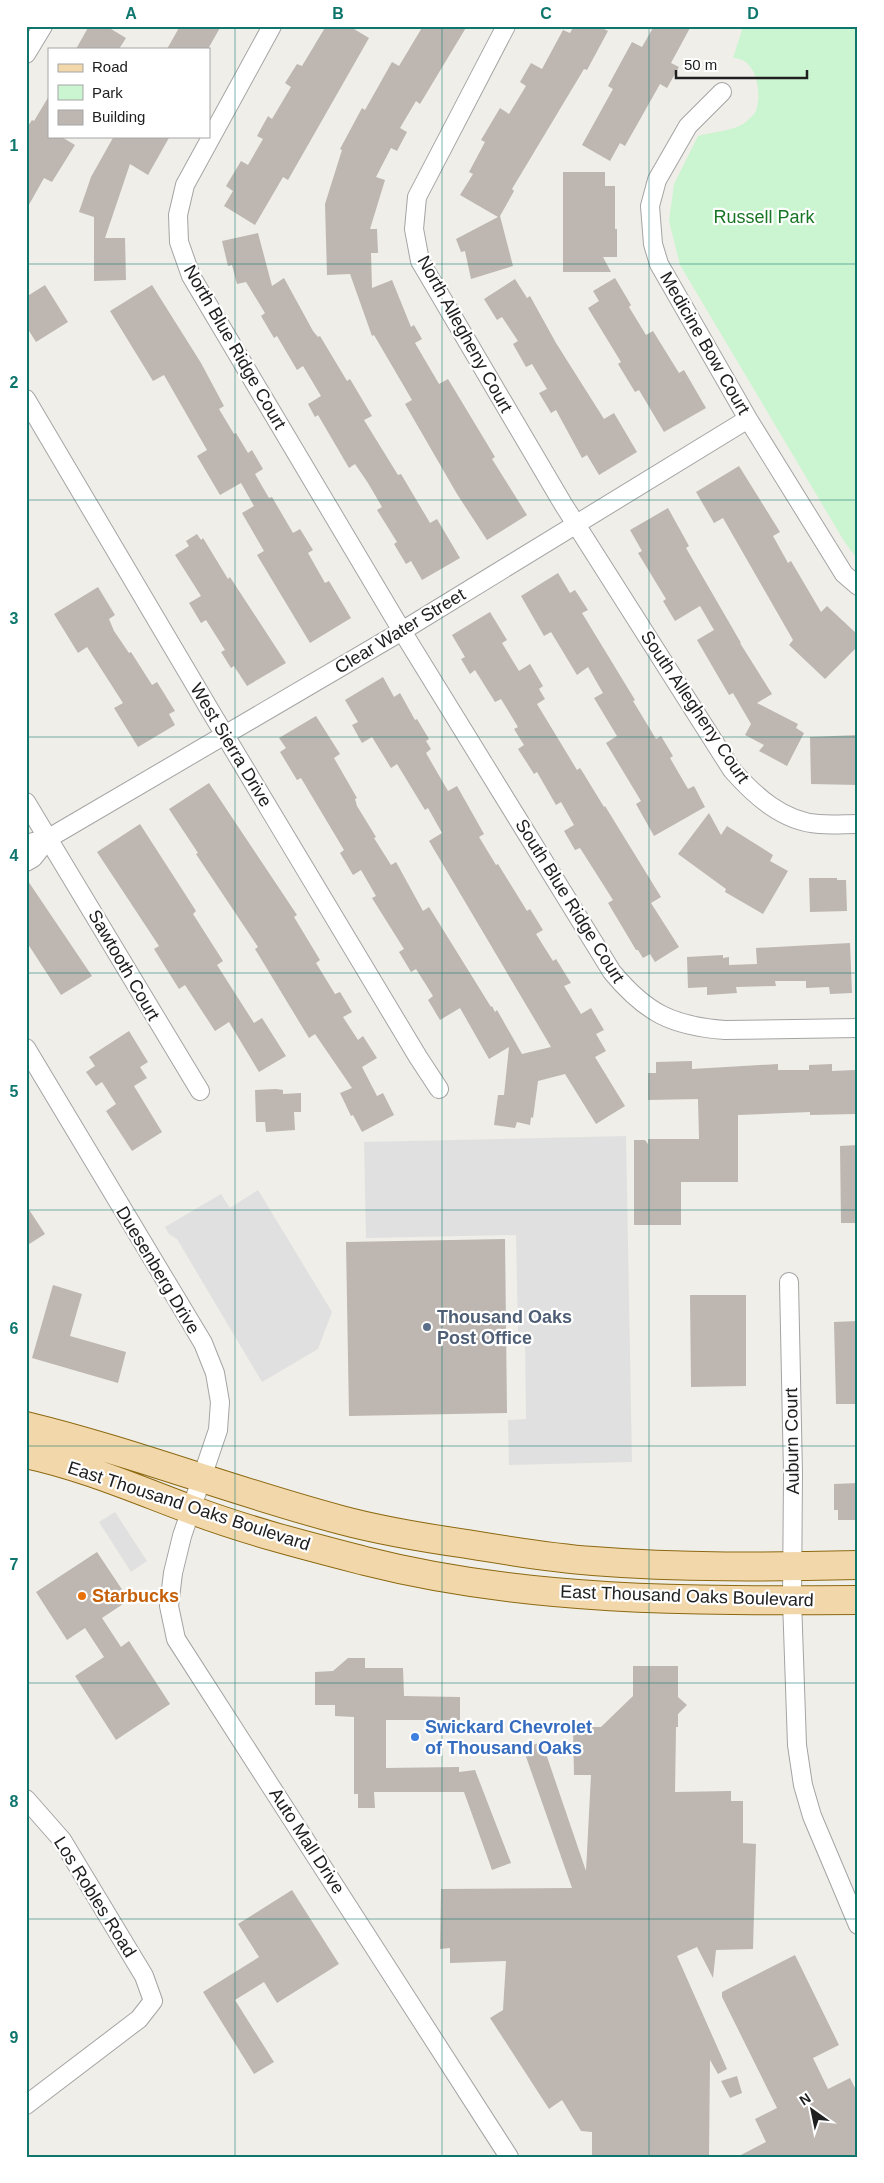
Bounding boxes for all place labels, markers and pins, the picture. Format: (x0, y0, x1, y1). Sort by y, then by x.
place label: Thousand Oaks Post Office (437, 1307, 572, 1348)
marker: Thousand Oaks Post Office (421, 1321, 433, 1333)
place label: Starbucks (92, 1586, 179, 1606)
marker: Starbucks (76, 1590, 88, 1602)
place label: Swickard Chevrolet of Thousand Oaks (425, 1717, 592, 1758)
marker: Swickard Chevrolet of Thousand Oaks (409, 1731, 421, 1743)

